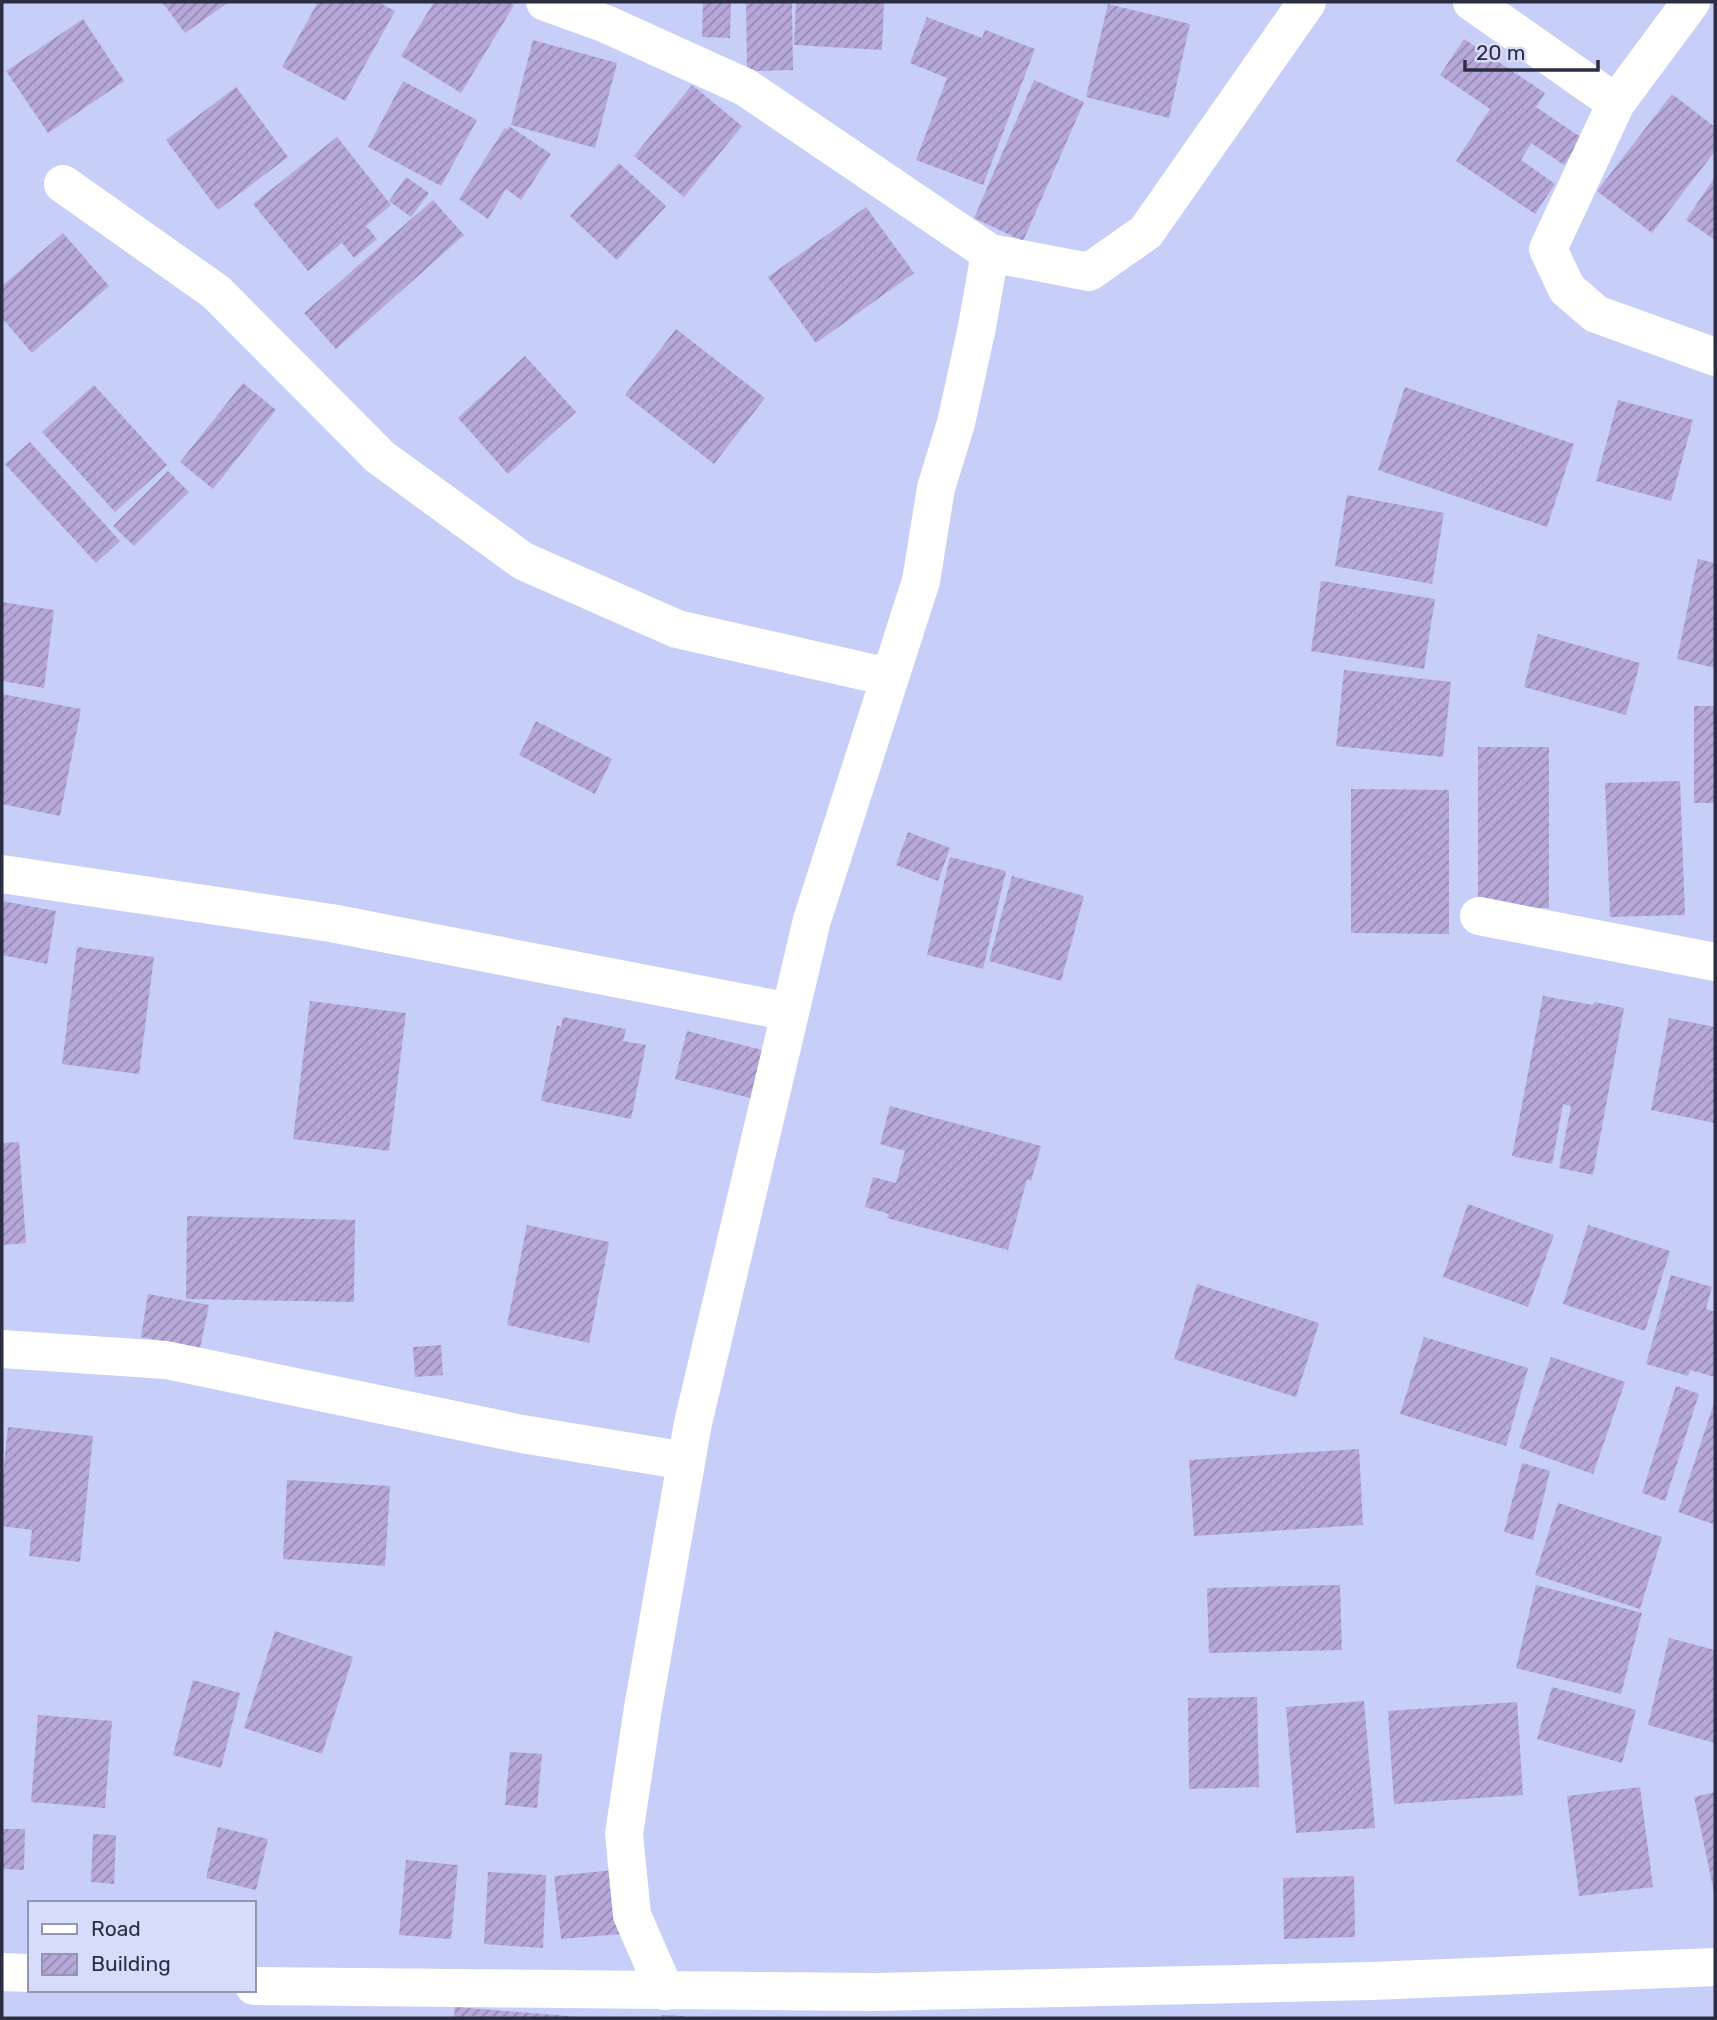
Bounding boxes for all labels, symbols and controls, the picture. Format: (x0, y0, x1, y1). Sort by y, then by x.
scale bar (1465, 28, 1598, 72)
text: 20 m (1476, 40, 1525, 65)
legend (28, 1901, 256, 1992)
text: Road (91, 1916, 141, 1941)
text: Building (91, 1951, 171, 1976)

